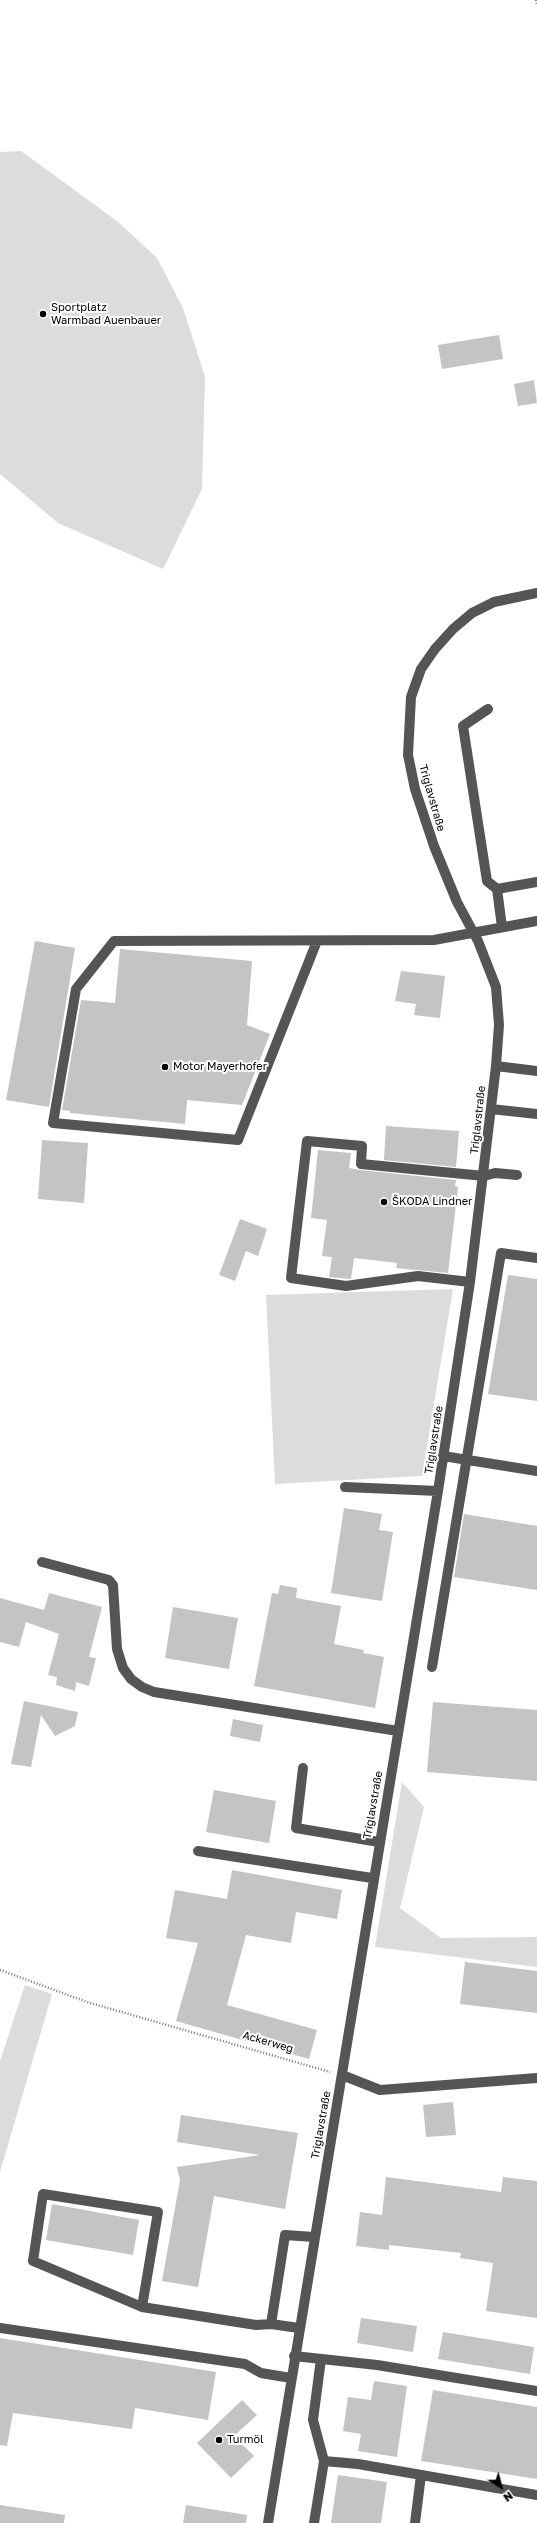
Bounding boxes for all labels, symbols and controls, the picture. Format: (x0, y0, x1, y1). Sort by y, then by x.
place label: Sportplatz Warmbad Auenbauer (51, 301, 161, 327)
marker: Sportplatz Warmbad Auenbauer (38, 309, 48, 319)
street label: Triglavstraße (416, 763, 448, 833)
place label: Motor Mayerhofer (173, 1060, 267, 1074)
marker: Motor Mayerhofer (160, 1062, 170, 1072)
street label: Triglavstraße (468, 1085, 488, 1155)
place label: ŠKODA Lindner (392, 1195, 472, 1209)
marker: ŠKODA Lindner (379, 1197, 389, 1207)
street label: Triglavstraße (422, 1405, 446, 1475)
street label: Triglavstraße (361, 1770, 385, 1840)
street label: Ackerweg (241, 2028, 295, 2056)
street label: Triglavstraße (309, 2090, 333, 2160)
place label: Turmöl (227, 2433, 264, 2447)
marker: Turmöl (214, 2435, 224, 2445)
north arrow (481, 2467, 521, 2507)
text: N (501, 2489, 516, 2505)

